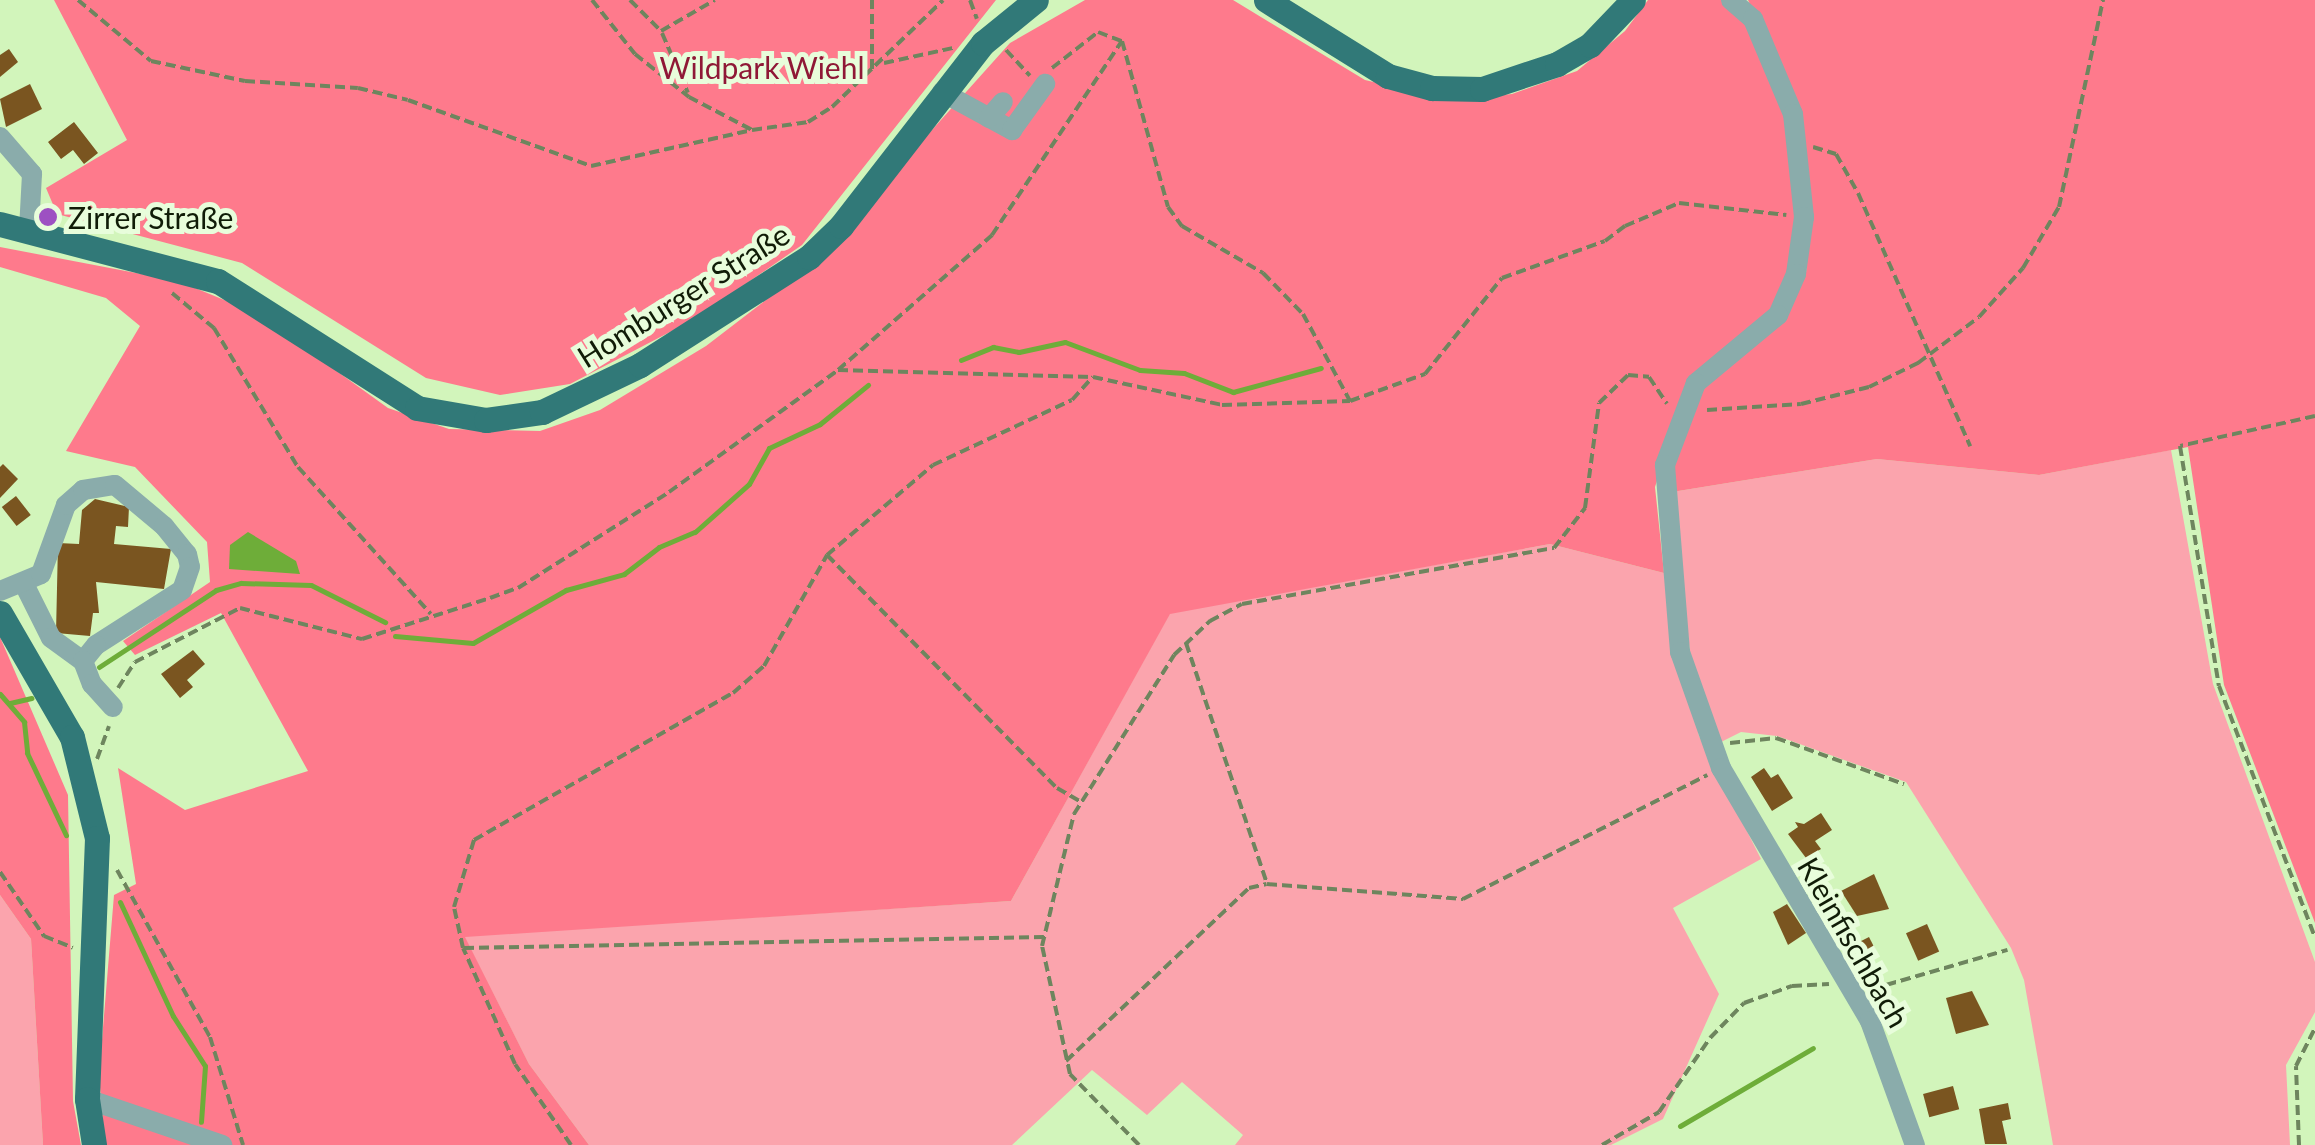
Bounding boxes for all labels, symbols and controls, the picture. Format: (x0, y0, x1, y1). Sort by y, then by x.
park label: Wildpark Wiehl (659, 49, 865, 85)
place label: Zirrer Straße (68, 199, 234, 235)
marker: Zirrer Straße (37, 206, 59, 228)
street label: Homburger Straße (570, 215, 796, 375)
street label: Kleinfischbach (1791, 851, 1917, 1033)

